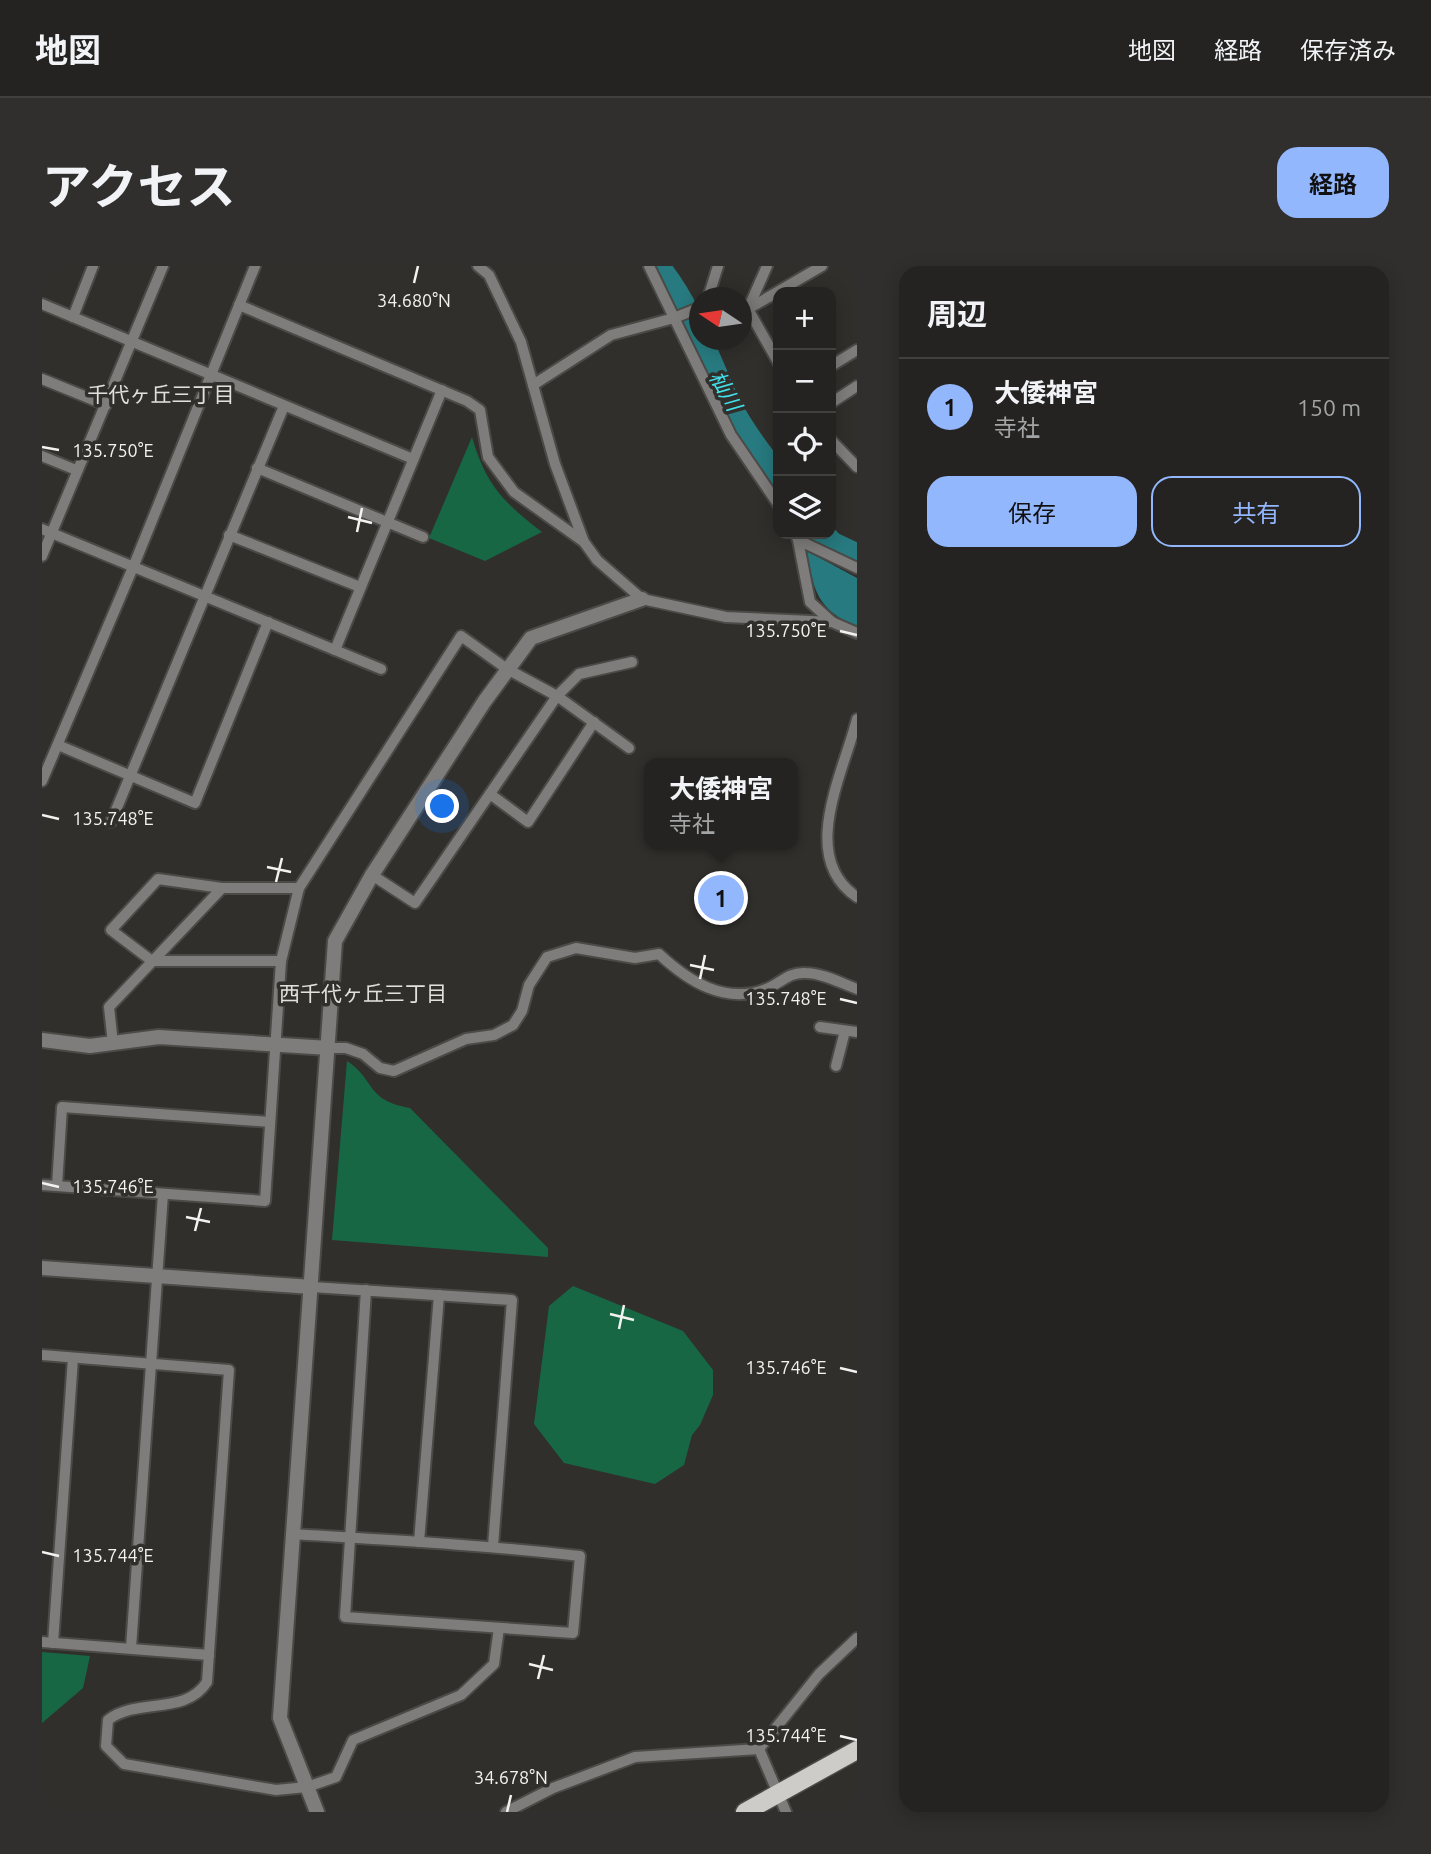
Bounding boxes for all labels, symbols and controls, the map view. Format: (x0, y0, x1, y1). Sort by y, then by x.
text: 地図 (35, 31, 101, 68)
text: 地図 (1128, 37, 1176, 64)
text: 経路 (1214, 37, 1262, 64)
text: 保存済み (1300, 37, 1396, 64)
button: 経路 (1277, 147, 1389, 218)
text: アクセス (42, 158, 236, 213)
north arrow (689, 287, 752, 350)
map controls (773, 287, 836, 539)
button: + (773, 287, 836, 350)
text: 34.680°N (377, 290, 451, 310)
text: 周辺 (927, 297, 987, 331)
button: − (773, 350, 836, 413)
water label: 杣川 (705, 366, 748, 416)
text: 大倭神宮 (994, 378, 1098, 407)
district label: 千代ヶ丘三丁目 (88, 382, 235, 406)
text: 1 (944, 395, 956, 420)
text: 150 m (1297, 395, 1361, 420)
button: locate (773, 413, 836, 476)
text: 寺社 (994, 415, 1040, 440)
text: 135.750°E (72, 440, 154, 460)
button: layers (773, 476, 836, 539)
button: 保存 (927, 476, 1137, 547)
button: 共有 (1151, 476, 1361, 547)
text: 135.750°E (745, 620, 827, 640)
popup (644, 758, 798, 849)
text: 大倭神宮 (669, 774, 773, 803)
your location (425, 789, 459, 823)
text: 135.748°E (72, 808, 154, 828)
text: 寺社 (669, 811, 715, 836)
pin: 1 (698, 872, 744, 924)
district label: 西千代ヶ丘三丁目 (279, 981, 447, 1005)
text: 135.748°E (745, 988, 827, 1008)
text: 135.746°E (72, 1176, 154, 1196)
text: 135.746°E (745, 1357, 827, 1377)
text: 135.744°E (72, 1545, 154, 1565)
text: 135.744°E (745, 1725, 827, 1745)
text: 34.678°N (474, 1767, 548, 1787)

